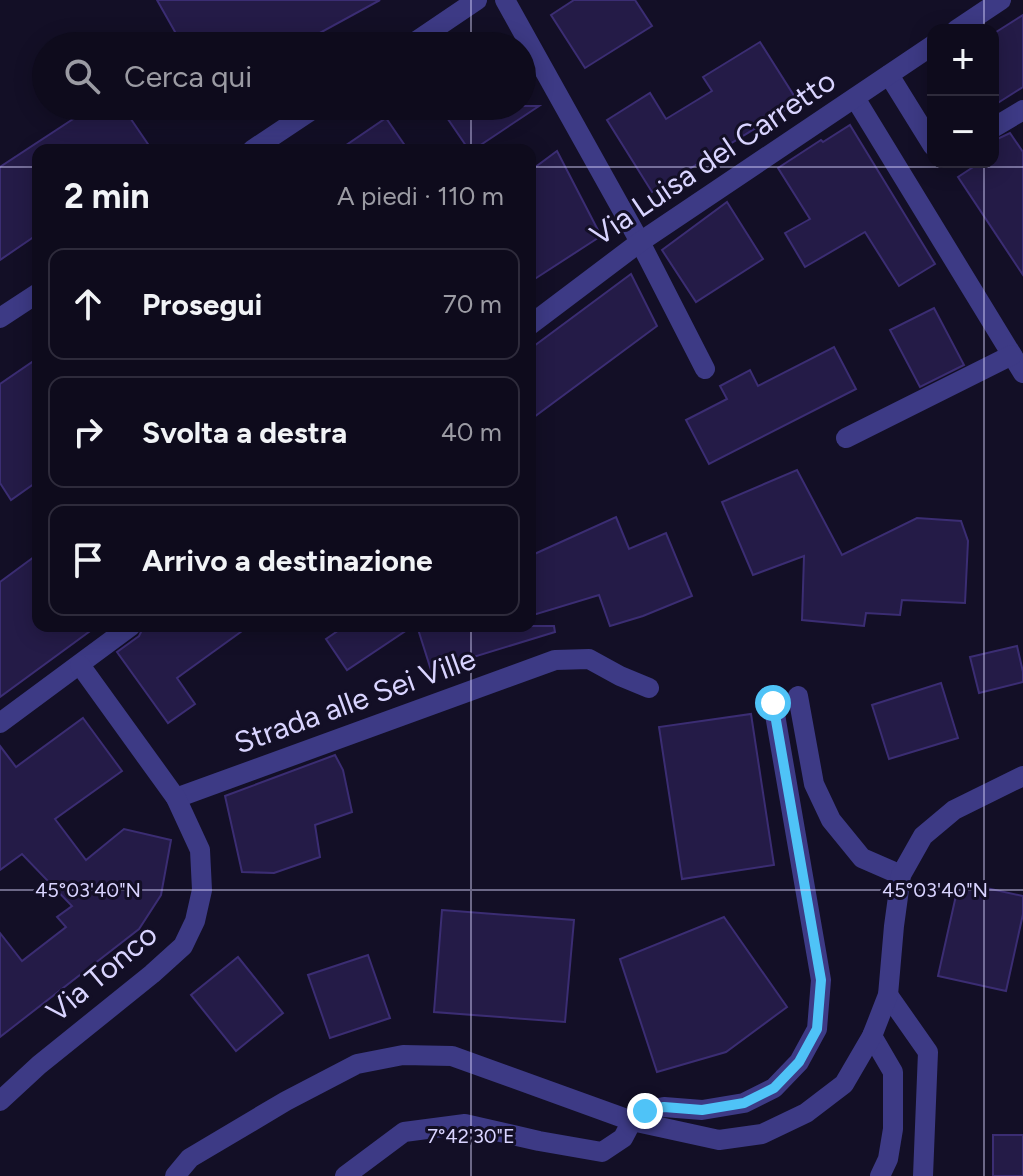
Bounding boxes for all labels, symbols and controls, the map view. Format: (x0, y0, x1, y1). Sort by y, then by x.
map controls (927, 24, 999, 168)
button: + (927, 24, 999, 96)
search box (32, 32, 536, 120)
icon: search (60, 54, 104, 98)
text: Cerca qui (124, 58, 252, 95)
street label: Via Luisa del Carretto (583, 62, 842, 253)
button: − (927, 96, 999, 168)
text: 2 min (64, 176, 150, 217)
text: A piedi · 110 m (337, 180, 504, 212)
icon: ahead (66, 282, 110, 326)
text: Prosegui (142, 286, 262, 323)
text: 70 m (443, 288, 502, 320)
icon: right (66, 410, 110, 454)
text: Svolta a destra (142, 414, 347, 451)
text: 40 m (441, 416, 502, 448)
icon: arrive (66, 538, 110, 582)
text: Arrivo a destinazione (142, 542, 433, 579)
street label: Strada alle Sei Ville (229, 640, 481, 761)
route start (755, 685, 791, 721)
text: 45°03'40"N (35, 878, 141, 902)
text: 45°03'40"N (882, 878, 988, 902)
street label: Via Tonco (39, 916, 164, 1030)
route end (627, 1093, 663, 1129)
text: 7°42'30"E (427, 1124, 515, 1148)

